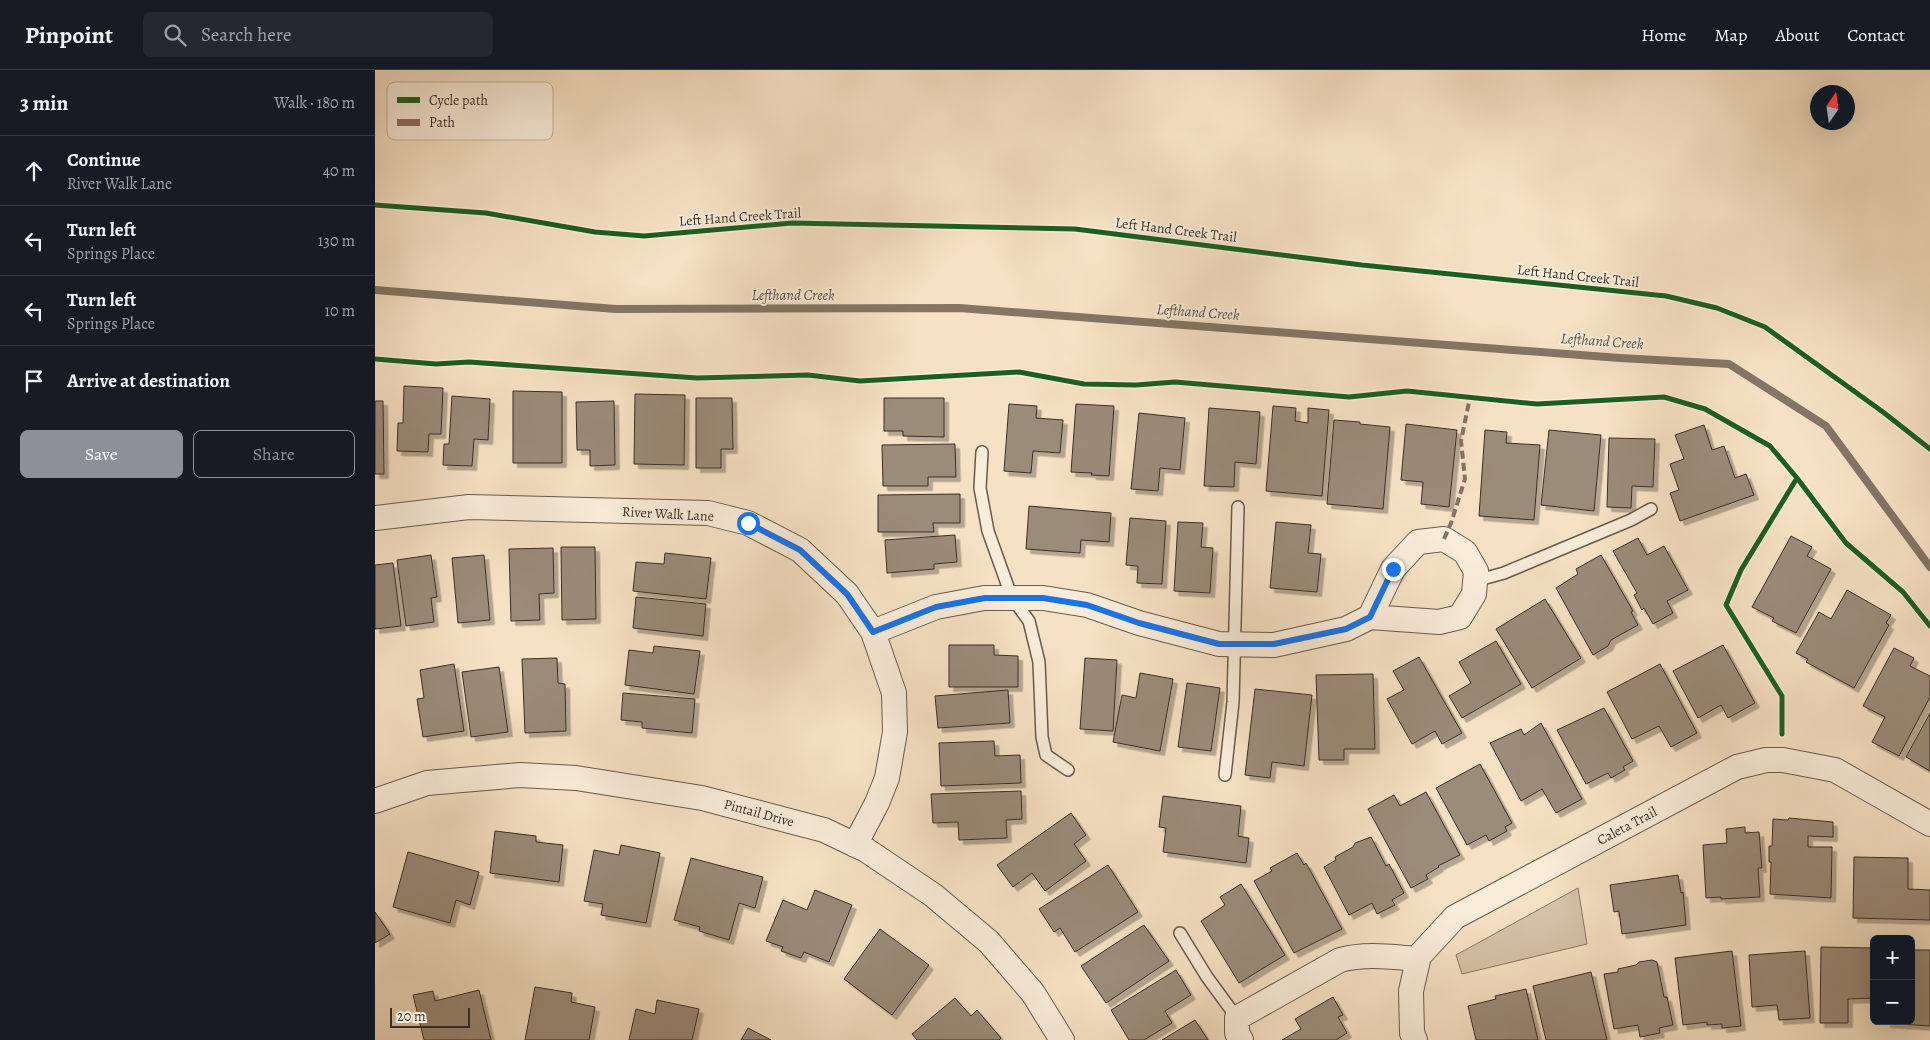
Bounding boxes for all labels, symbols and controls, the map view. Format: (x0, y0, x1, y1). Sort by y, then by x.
search box (143, 12, 493, 57)
text: Pinpoint (25, 19, 113, 51)
icon: search (161, 21, 189, 49)
text: Search here (201, 22, 291, 48)
text: Home (1641, 23, 1686, 47)
text: Map (1714, 23, 1747, 47)
text: About (1775, 23, 1819, 47)
text: Contact (1847, 23, 1905, 47)
legend (387, 82, 553, 140)
north arrow (1810, 85, 1855, 130)
text: 3 min (20, 89, 68, 117)
text: Cycle path (429, 91, 489, 110)
text: Walk · 180 m (274, 92, 355, 114)
text: Path (429, 113, 456, 132)
text: Continue (67, 147, 141, 173)
icon: ahead (20, 157, 48, 185)
text: 40 m (323, 160, 355, 182)
text: River Walk Lane (67, 173, 172, 195)
street label: Left Hand Creek Trail (678, 203, 802, 231)
street label: Left Hand Creek Trail (1114, 213, 1238, 247)
text: Turn left (67, 217, 136, 243)
icon: left (20, 227, 48, 255)
text: 130 m (318, 230, 355, 252)
text: Springs Place (67, 243, 155, 265)
street label: Left Hand Creek Trail (1516, 260, 1640, 292)
water label: Lefthand Creek (751, 285, 835, 305)
text: Turn left (67, 287, 136, 313)
icon: left (20, 297, 48, 325)
water label: Lefthand Creek (1156, 299, 1241, 325)
text: 10 m (325, 300, 355, 322)
text: Springs Place (67, 313, 155, 335)
water label: Lefthand Creek (1560, 328, 1645, 354)
icon: arrive (20, 367, 48, 395)
text: Arrive at destination (67, 368, 230, 394)
button: Save (20, 430, 183, 478)
button: Share (193, 430, 355, 478)
street label: River Walk Lane (622, 502, 714, 526)
route start (737, 512, 760, 535)
route end (1382, 558, 1405, 581)
street label: Pintail Drive (722, 795, 796, 831)
street label: Caleta Trail (1594, 802, 1661, 850)
map controls (1870, 935, 1915, 1025)
button: + (1870, 935, 1915, 980)
button: − (1870, 980, 1915, 1025)
scale bar (390, 1005, 470, 1028)
text: 20 m (397, 1007, 426, 1026)

